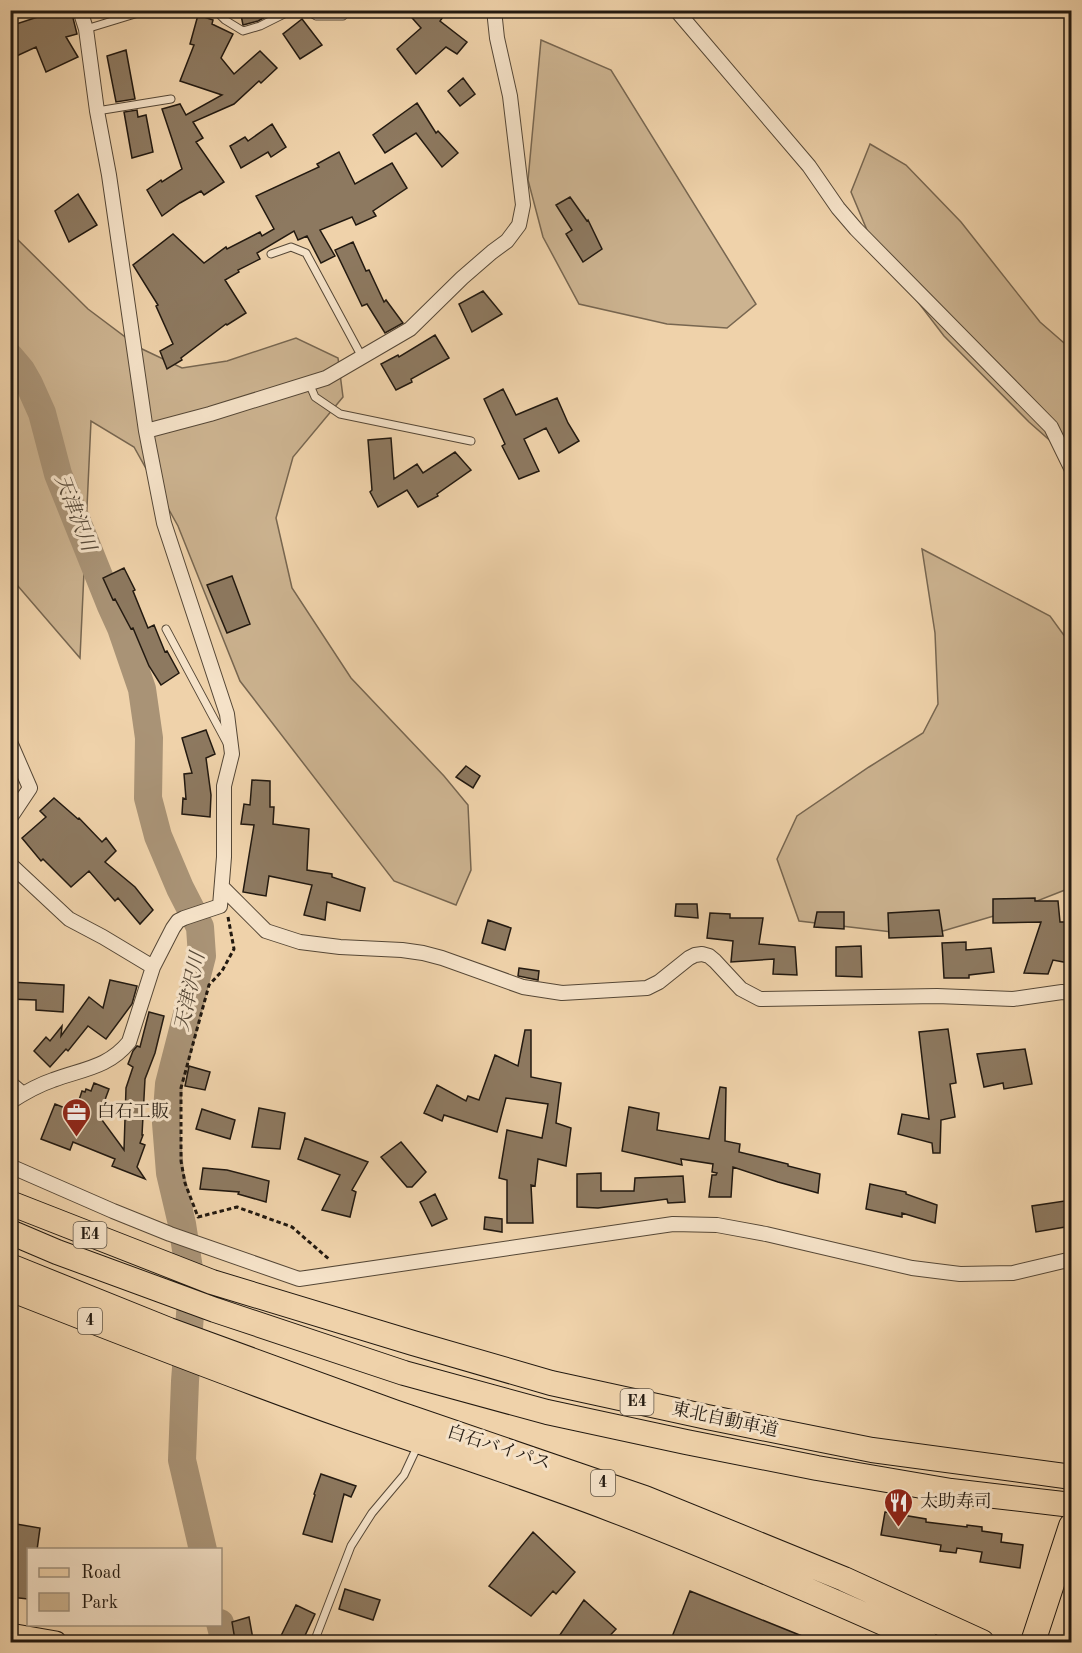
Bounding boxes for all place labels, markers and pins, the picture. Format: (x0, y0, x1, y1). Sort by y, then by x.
office icon: 白石工販 (60, 1096, 92, 1138)
place label: 白石工販 (97, 1101, 169, 1121)
restaurant icon: 太助寿司 (883, 1486, 915, 1528)
place label: 太助寿司 (920, 1491, 992, 1511)

